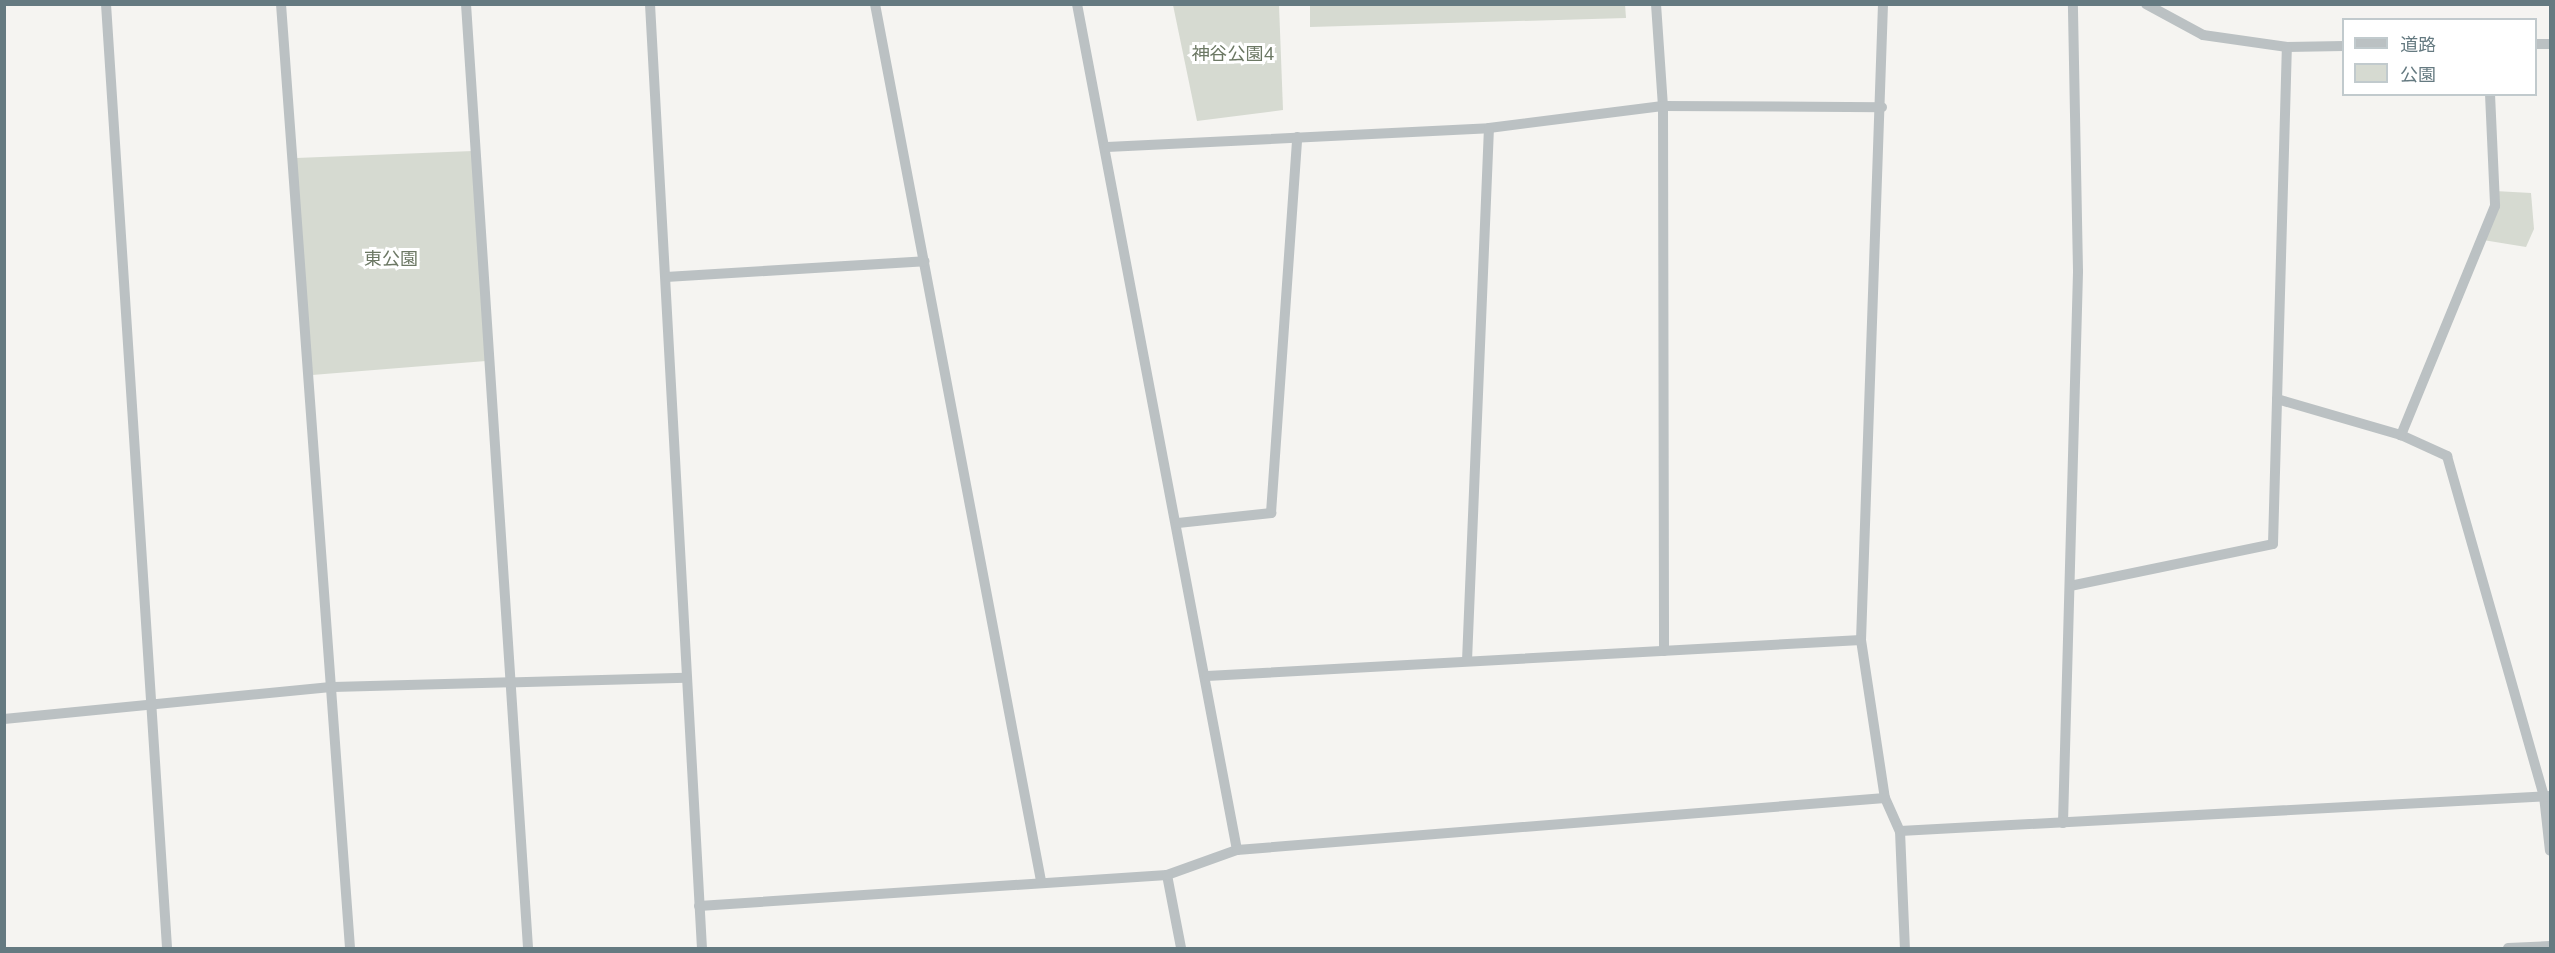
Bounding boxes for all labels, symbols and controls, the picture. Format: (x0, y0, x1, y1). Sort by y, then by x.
legend (2342, 18, 2537, 96)
text: 道路 (2400, 33, 2436, 57)
park label: 神谷公園4 (1192, 43, 1274, 65)
text: 公園 (2400, 63, 2436, 87)
park label: 東公園 (364, 248, 418, 270)

